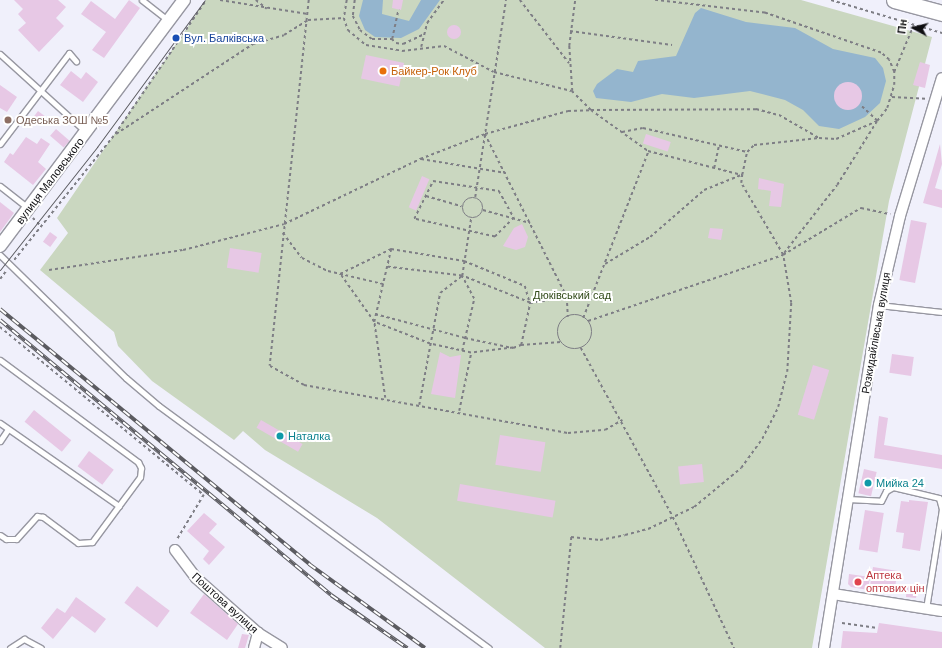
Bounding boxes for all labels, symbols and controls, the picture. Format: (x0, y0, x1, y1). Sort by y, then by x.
north arrow (894, 8, 934, 48)
text: Пн (895, 19, 909, 34)
place label: Вул. Балківська (184, 31, 264, 45)
marker: Вул. Балківська (171, 33, 181, 43)
place label: Байкер-Рок Клуб (391, 64, 477, 78)
marker: Байкер-Рок Клуб (378, 66, 388, 76)
place label: Одеська ЗОШ №5 (16, 113, 108, 127)
marker: Одеська ЗОШ №5 (3, 115, 13, 125)
street label: вулиця Маловського (13, 135, 87, 227)
street label: Розкидайлівська вулиця (859, 271, 893, 395)
park label: Дюківський сад (533, 288, 611, 302)
place label: Наталка (288, 429, 330, 443)
marker: Наталка (275, 431, 285, 441)
place label: Мийка 24 (876, 476, 924, 490)
marker: Мийка 24 (863, 478, 873, 488)
place label: Аптека оптових цін (866, 569, 924, 595)
street label: Поштова вулиця (189, 570, 261, 636)
marker: Аптека оптових цін (853, 577, 863, 587)

